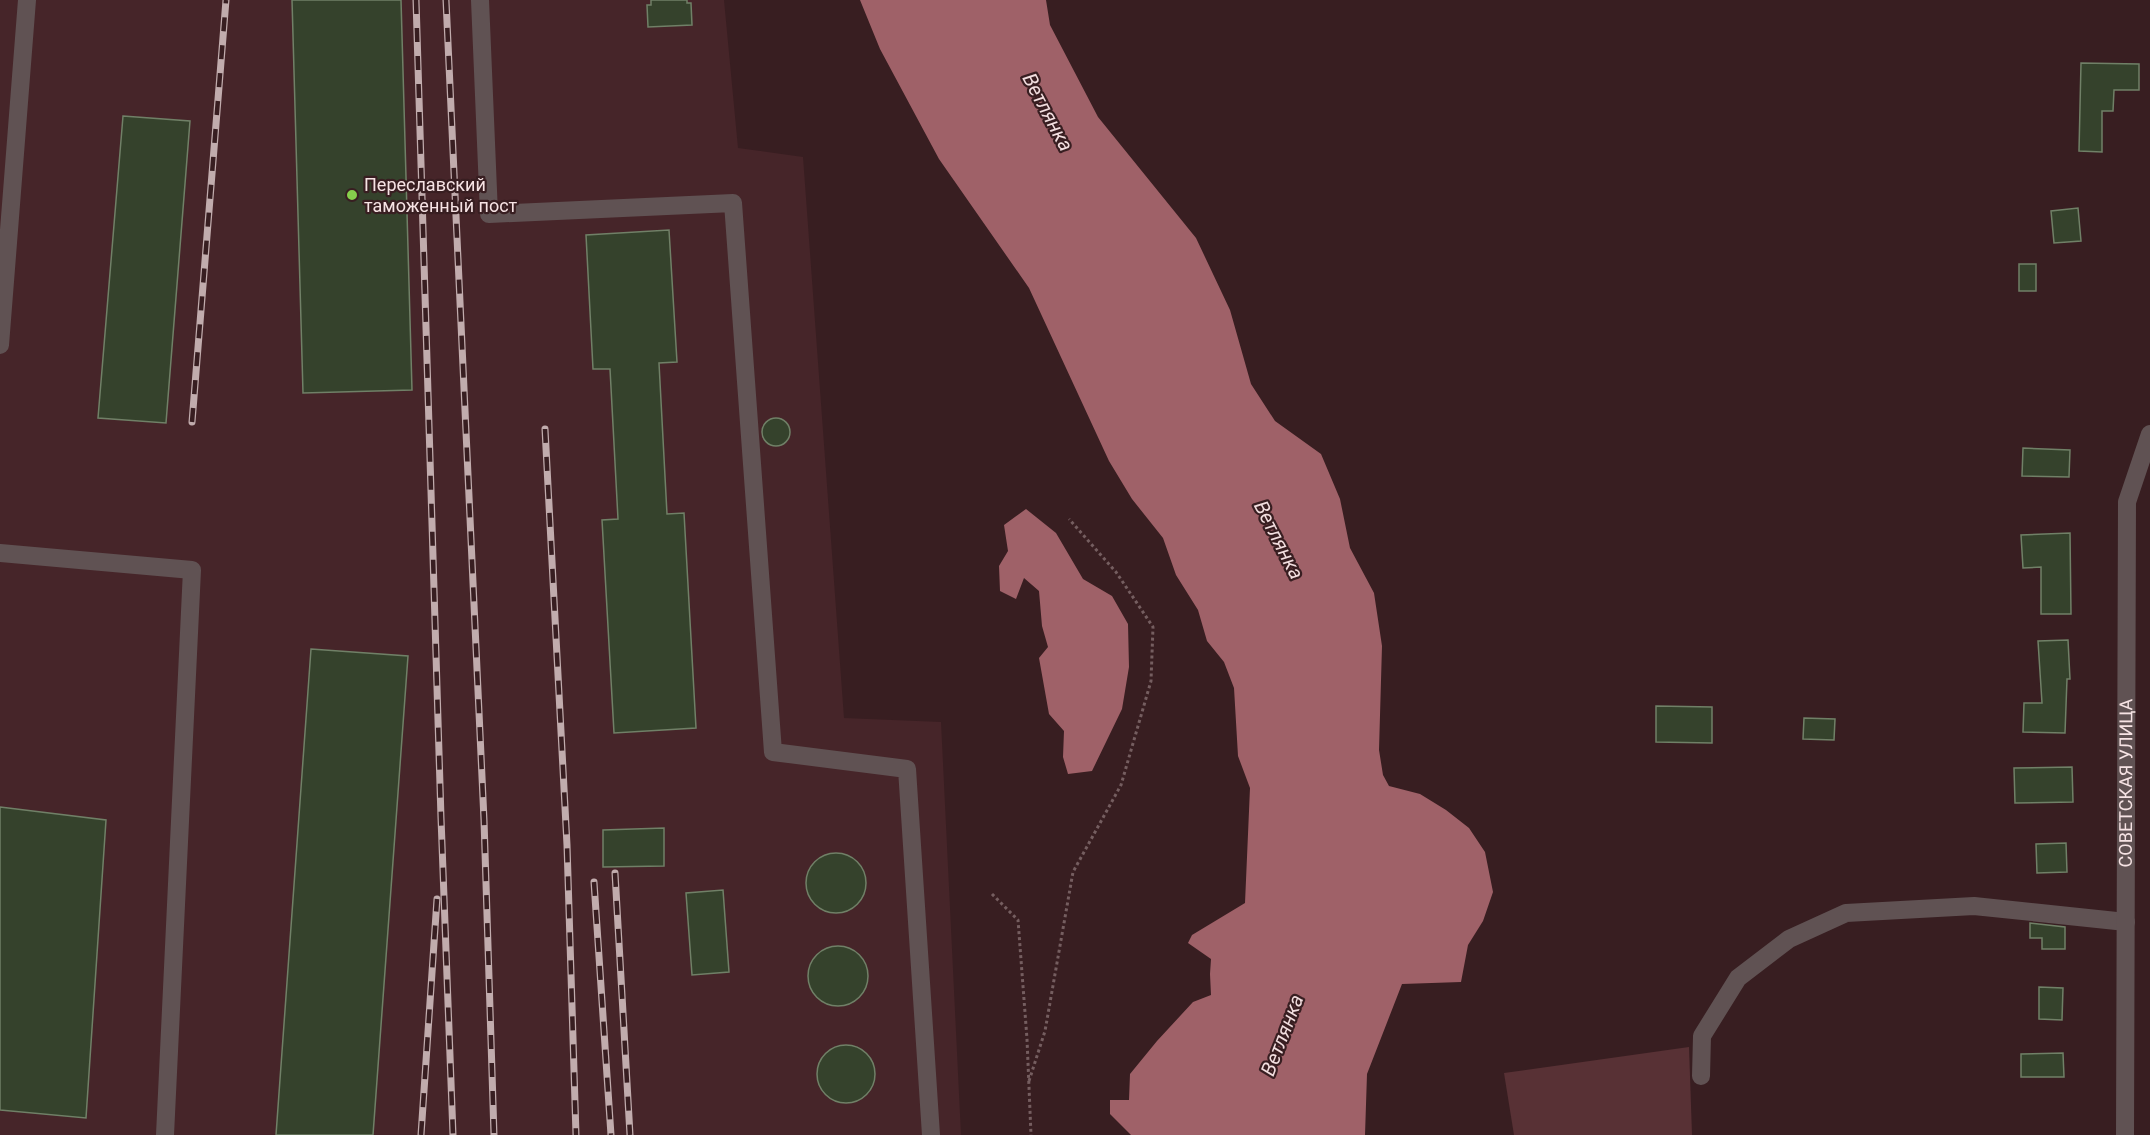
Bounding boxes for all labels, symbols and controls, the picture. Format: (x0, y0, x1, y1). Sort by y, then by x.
water label: Ветлянка (1017, 69, 1079, 155)
place label: Переславский таможенный пост (364, 174, 518, 216)
marker: Переславский таможенный пост (345, 188, 359, 202)
water label: Ветлянка (1249, 497, 1309, 583)
street label: СОВЕТСКАЯ УЛИЦА (2115, 698, 2136, 867)
water label: Ветлянка (1256, 991, 1308, 1079)

